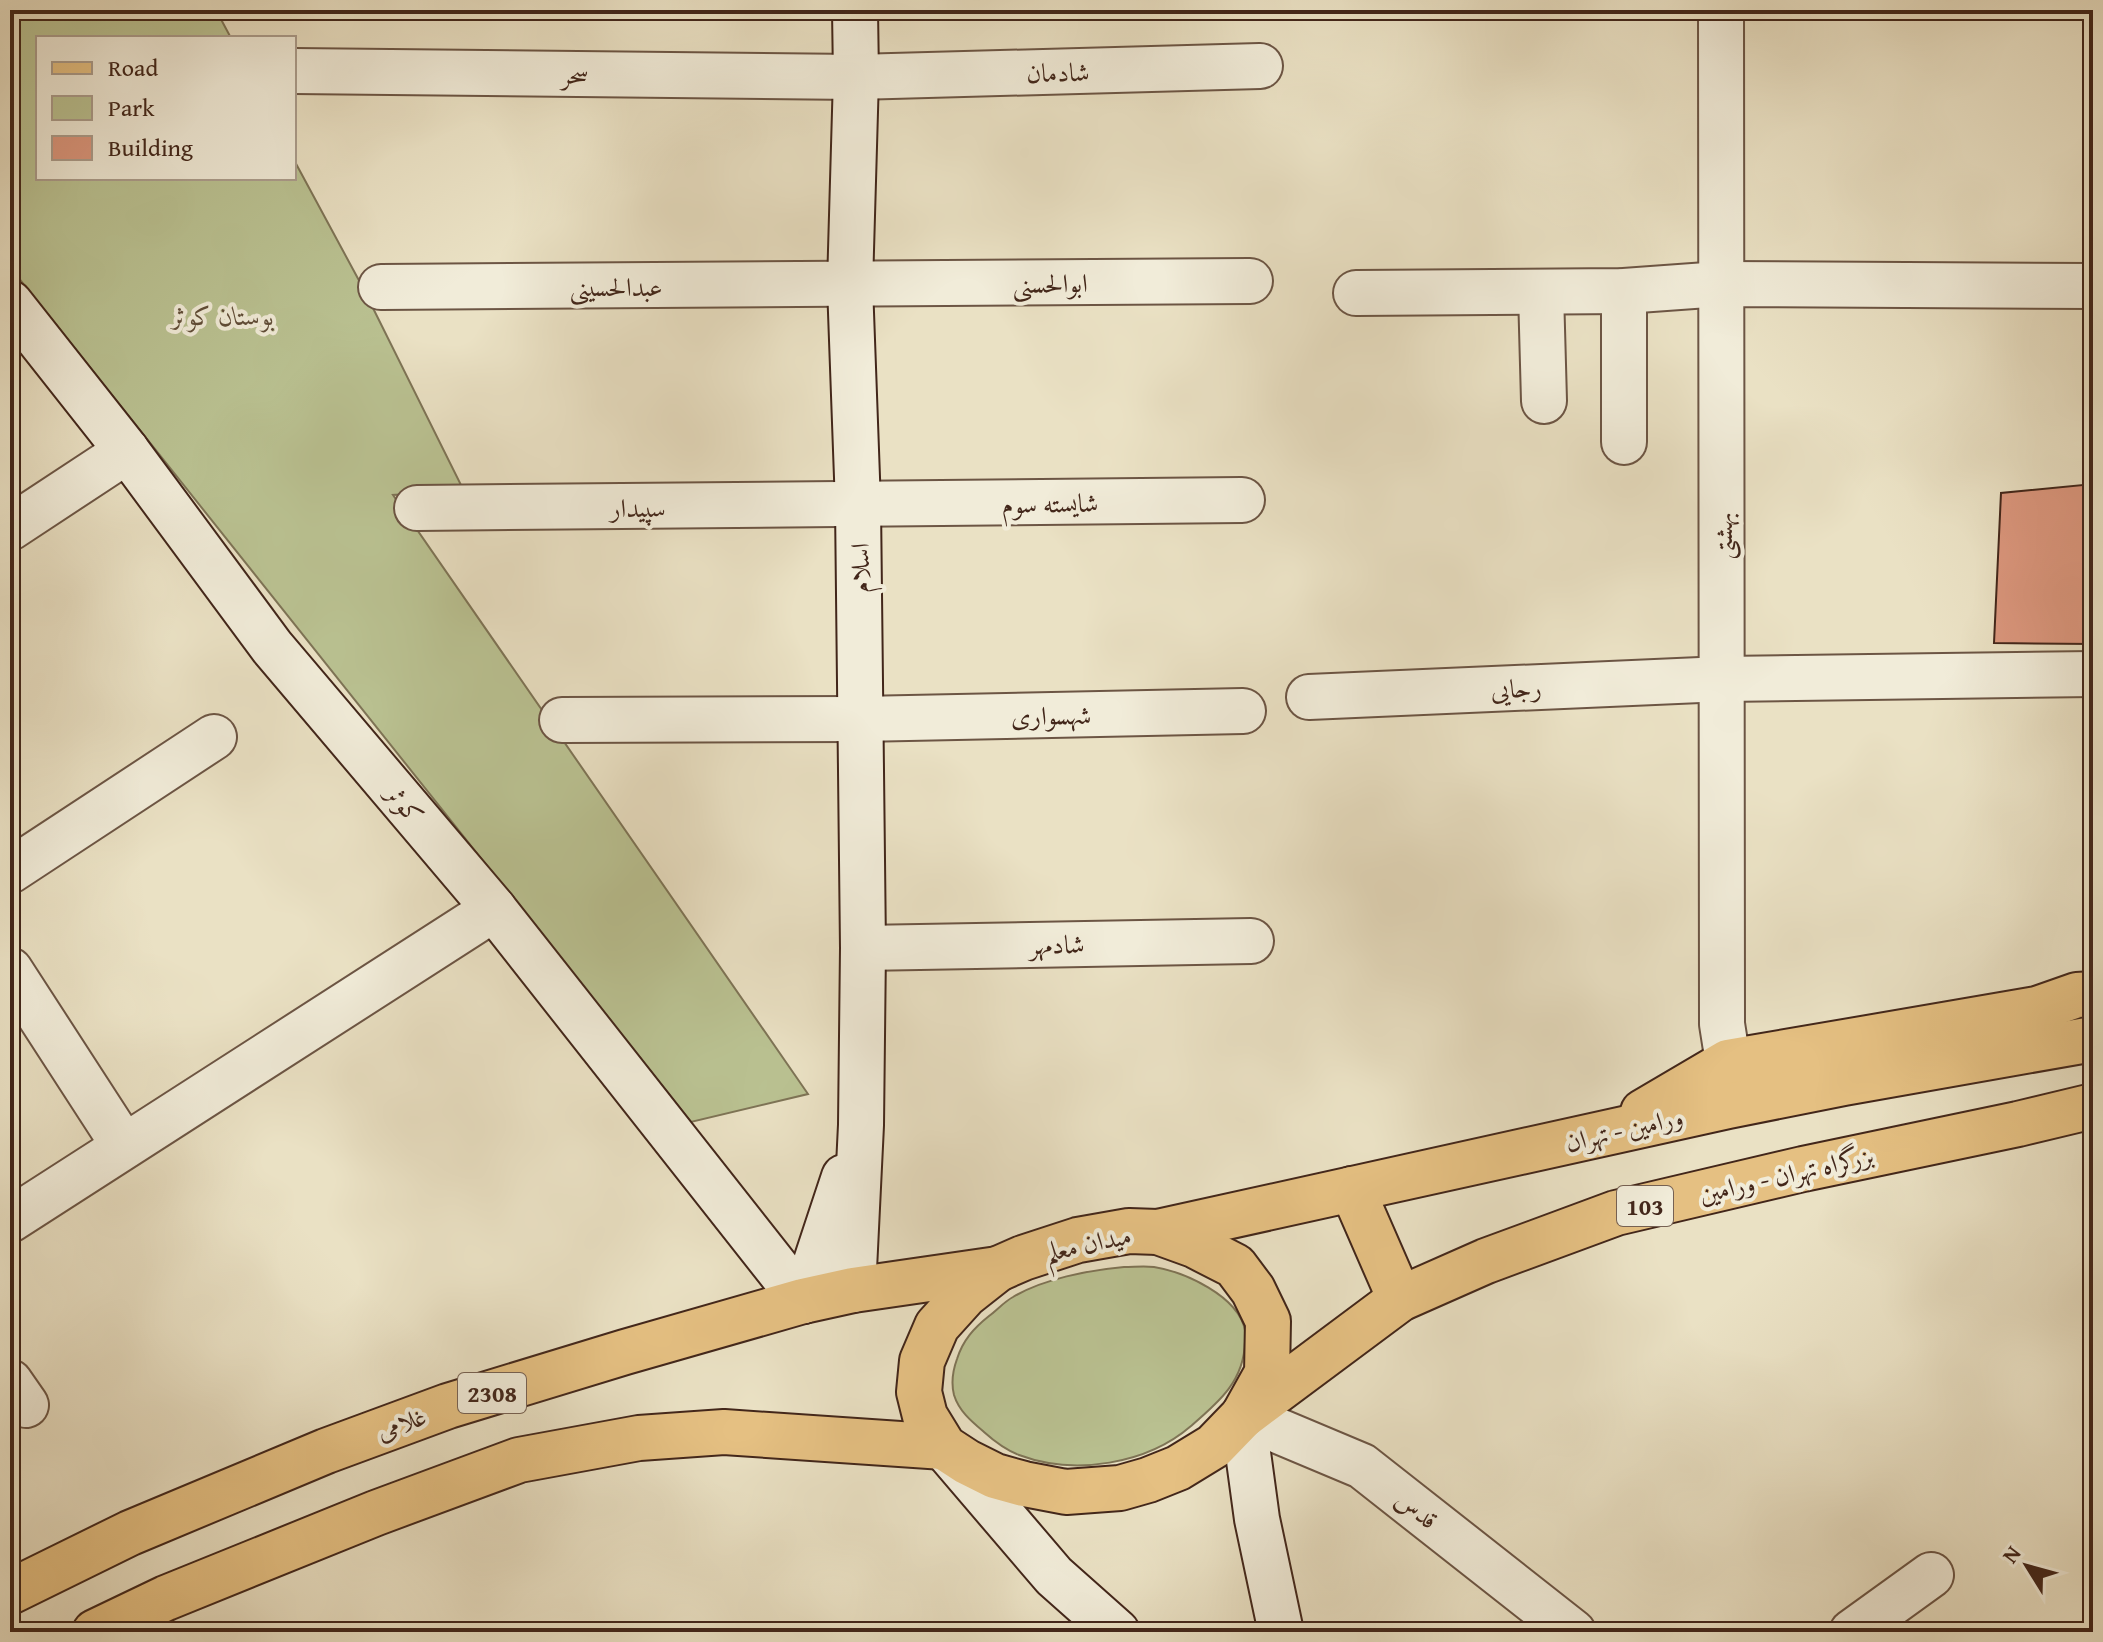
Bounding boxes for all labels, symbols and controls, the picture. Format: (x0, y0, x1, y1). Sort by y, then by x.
legend (36, 36, 296, 180)
text: Road (108, 50, 158, 85)
street label: شادمان (1026, 52, 1090, 92)
street label: سحر (558, 54, 589, 94)
text: Park (108, 90, 155, 125)
text: Building (108, 130, 193, 165)
street label: ابوالحسنی (1012, 263, 1088, 303)
street label: عبدالحسینی (569, 267, 663, 306)
park label: بوستان کوثر (170, 296, 275, 335)
street label: شایسته سوم (1001, 483, 1099, 527)
street label: سپیدار (607, 488, 666, 527)
street label: بهشتی (1703, 512, 1742, 560)
street label: اسلام (840, 543, 883, 593)
street label: رجایی (1489, 667, 1543, 709)
street label: شهسواری (1010, 695, 1092, 735)
street label: کوثر (375, 773, 433, 833)
street label: شادمهر (1026, 924, 1085, 964)
street label: ورامین - تهران (1561, 1097, 1687, 1161)
street label: بزرگراه تهران - ورامین (1695, 1135, 1877, 1213)
road number: 103 (1617, 1186, 1673, 1226)
street label: میدان معلم (1041, 1215, 1136, 1278)
road number: 2308 (458, 1373, 526, 1413)
street label: غلامی (371, 1396, 431, 1450)
street label: قدس (1387, 1480, 1447, 1538)
north arrow (1987, 1526, 2067, 1606)
text: N (1994, 1538, 2028, 1569)

